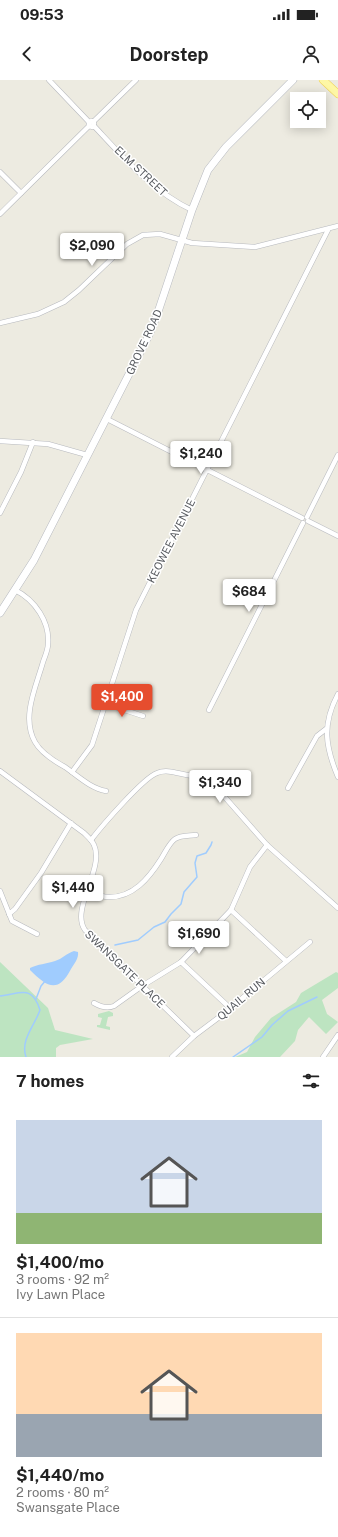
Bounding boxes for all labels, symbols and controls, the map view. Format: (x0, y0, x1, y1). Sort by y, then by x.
text: 09:53 (20, 6, 64, 23)
icon: back (16, 43, 38, 65)
icon: person (300, 43, 322, 65)
text: Doorstep (130, 44, 209, 65)
map controls (290, 92, 326, 128)
button: locate (290, 92, 326, 128)
street label: ELM STREET (112, 144, 170, 199)
pin: $2,090 (59, 233, 125, 267)
text: $2,090 (69, 238, 115, 253)
street label: GROVE ROAD (124, 307, 165, 377)
pin: $1,240 (168, 441, 234, 475)
text: $1,240 (179, 446, 223, 461)
street label: KEOWEE AVENUE (145, 497, 197, 585)
pin: $684 (225, 579, 273, 613)
text: $684 (232, 584, 266, 599)
pin: $1,400 (89, 684, 155, 718)
text: $1,400 (100, 689, 144, 704)
pin: $1,340 (187, 770, 253, 804)
text: $1,340 (198, 775, 242, 790)
pin: $1,440 (40, 875, 106, 909)
text: $1,440 (51, 880, 95, 895)
pin: $1,690 (166, 921, 232, 955)
text: $1,690 (177, 926, 221, 941)
street label: SWANSGATE PLACE (83, 928, 167, 1010)
street label: QUAIL RUN (215, 976, 267, 1022)
icon: filters (300, 1070, 322, 1092)
text: 7 homes (16, 1071, 84, 1091)
icon: home (133, 1146, 205, 1218)
text: $1,400/mo (16, 1252, 104, 1272)
text: 3 rooms · 92 m² (16, 1272, 109, 1287)
text: Ivy Lawn Place (16, 1287, 105, 1302)
icon: home (133, 1359, 205, 1431)
text: $1,440/mo (16, 1465, 104, 1485)
text: 2 rooms · 80 m² (16, 1485, 109, 1500)
text: Swansgate Place (16, 1500, 120, 1515)

